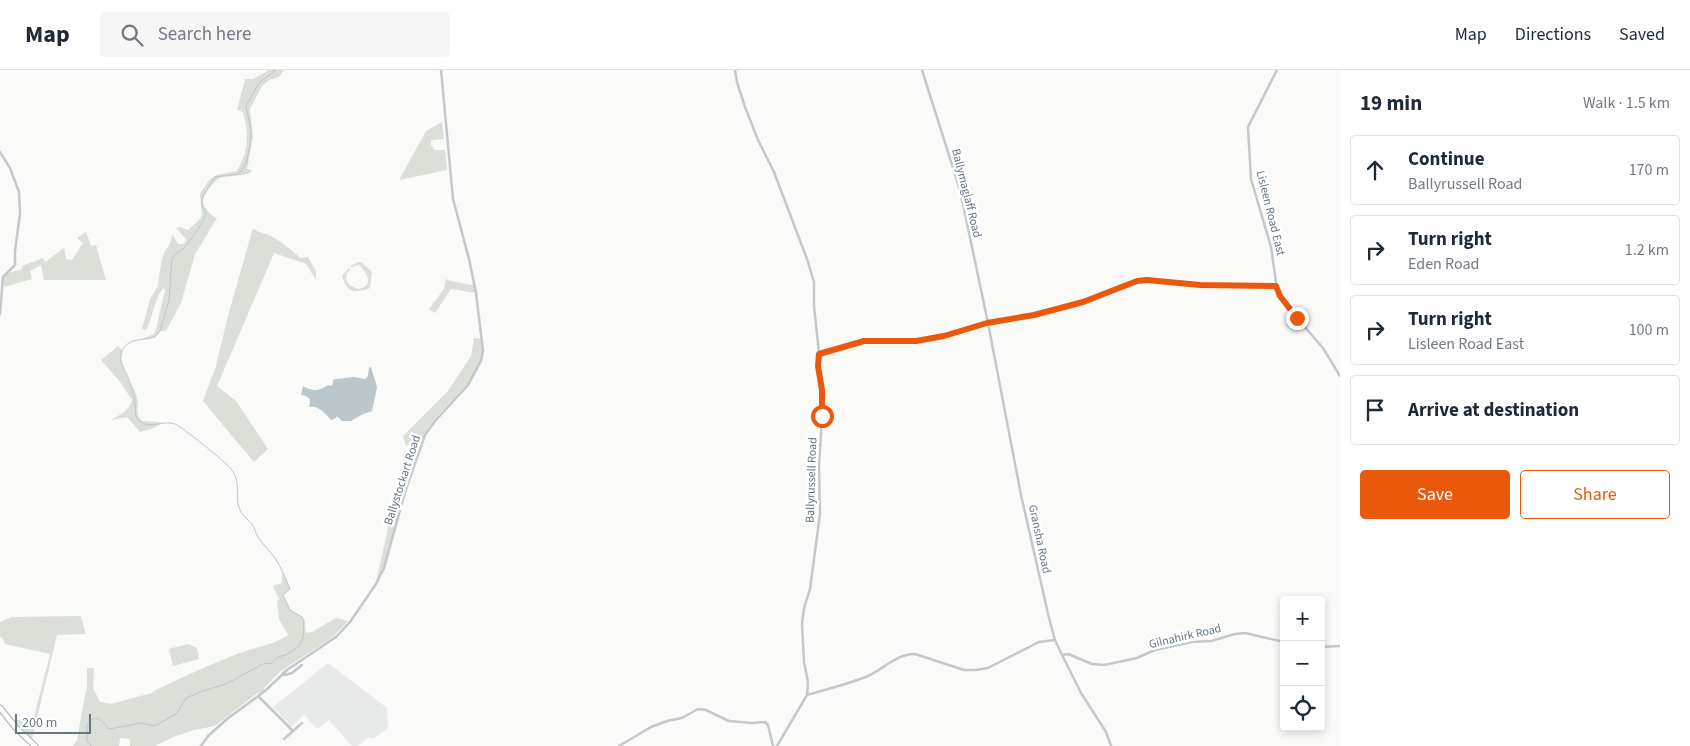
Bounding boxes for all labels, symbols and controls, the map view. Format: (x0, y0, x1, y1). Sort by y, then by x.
search box (100, 12, 450, 57)
text: Map (25, 17, 70, 52)
icon: search (118, 21, 146, 49)
text: Search here (158, 21, 251, 48)
text: Map (1455, 22, 1487, 47)
text: Directions (1515, 22, 1591, 47)
text: Saved (1619, 22, 1665, 47)
text: 19 min (1360, 88, 1422, 118)
text: Walk · 1.5 km (1583, 92, 1670, 114)
text: Continue (1408, 146, 1485, 173)
street label: Ballymaglaff Road (947, 147, 986, 239)
icon: ahead (1361, 156, 1389, 184)
text: 170 m (1629, 159, 1669, 181)
street label: Lisleen Road East (1252, 169, 1289, 257)
text: Ballyrussell Road (1408, 173, 1522, 195)
text: Turn right (1408, 226, 1492, 253)
icon: right (1361, 236, 1389, 264)
text: 1.2 km (1625, 239, 1669, 261)
text: Eden Road (1408, 253, 1479, 275)
text: Turn right (1408, 306, 1492, 333)
route end (1286, 307, 1309, 330)
icon: right (1361, 316, 1389, 344)
text: 100 m (1629, 319, 1669, 341)
text: Lisleen Road East (1408, 333, 1524, 355)
icon: arrive (1361, 396, 1389, 424)
text: Arrive at destination (1408, 397, 1579, 424)
route start (811, 405, 834, 428)
street label: Ballystockart Road (380, 433, 425, 527)
street label: Ballyrussell Road (802, 437, 821, 523)
button: Save (1360, 470, 1510, 519)
button: Share (1520, 470, 1670, 519)
street label: Gransha Road (1024, 503, 1055, 575)
map controls (1280, 596, 1325, 731)
button: + (1280, 596, 1325, 641)
street label: Gilnahirk Road (1147, 620, 1223, 653)
button: − (1280, 641, 1325, 686)
button: locate (1280, 686, 1325, 731)
scale bar (15, 711, 91, 734)
text: 200 m (22, 713, 57, 733)

